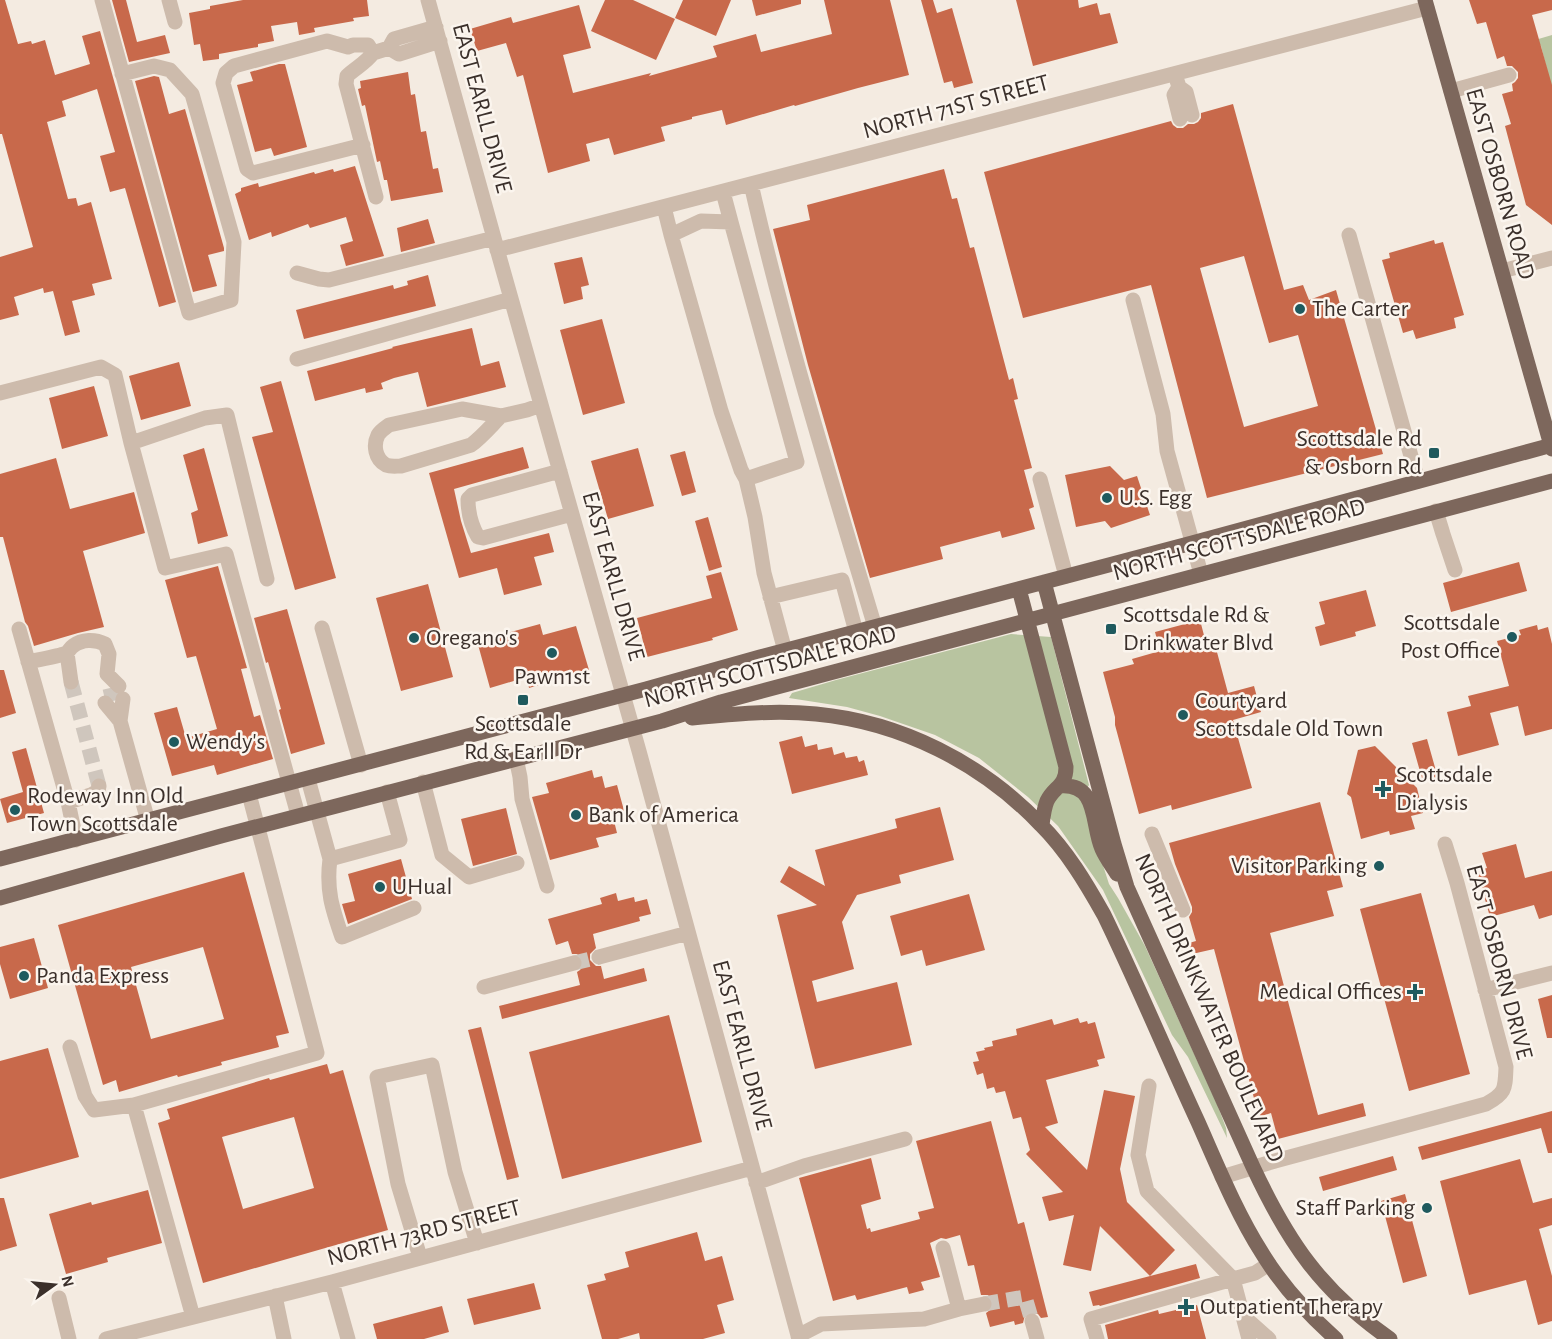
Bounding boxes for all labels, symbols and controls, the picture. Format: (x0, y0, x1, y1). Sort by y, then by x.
street label: EAST EARLL DRIVE (448, 20, 516, 196)
street label: NORTH 71ST STREET (860, 71, 1052, 143)
street label: EAST OSBORN ROAD (1461, 86, 1539, 282)
place label: The Carter (1312, 297, 1408, 321)
marker: The Carter (1293, 302, 1307, 316)
place label: Scottsdale Rd & Osborn Rd (1297, 427, 1422, 479)
marker: Scottsdale Rd & Osborn Rd (1427, 446, 1441, 460)
place label: U.S. Egg (1119, 486, 1192, 510)
street label: EAST EARLL DRIVE (577, 489, 649, 664)
marker: U.S. Egg (1100, 491, 1114, 505)
street label: NORTH SCOTTSDALE ROAD (1110, 495, 1368, 585)
place label: Scottsdale Rd & Drinkwater Blvd (1123, 603, 1273, 655)
place label: Scottsdale Post Office (1400, 611, 1500, 663)
street label: NORTH SCOTTSDALE ROAD (641, 622, 899, 712)
marker: Scottsdale Rd & Drinkwater Blvd (1104, 622, 1118, 636)
place label: Oregano's (426, 626, 518, 650)
marker: Scottsdale Post Office (1505, 630, 1519, 644)
marker: Oregano's (407, 631, 421, 645)
marker: Pawn1st (545, 646, 559, 660)
place label: Pawn1st (514, 665, 590, 689)
place label: Courtyard Scottsdale Old Town (1195, 689, 1383, 741)
marker: Scottsdale Rd & Earll Dr (516, 693, 530, 707)
marker: Courtyard Scottsdale Old Town (1176, 708, 1190, 722)
place label: Scottsdale Rd & Earll Dr (464, 712, 582, 764)
place label: Wendy's (186, 730, 265, 754)
marker: Wendy's (167, 735, 181, 749)
place label: Scottsdale Dialysis (1396, 763, 1493, 815)
marker: Scottsdale Dialysis (1374, 780, 1392, 798)
place label: Rodeway Inn Old Town Scottsdale (27, 784, 184, 836)
marker: Rodeway Inn Old Town Scottsdale (8, 803, 22, 817)
place label: Bank of America (588, 803, 739, 827)
marker: Bank of America (569, 808, 583, 822)
street label: NORTH DRINKWATER BOULEVARD (1130, 850, 1288, 1166)
place label: Visitor Parking (1231, 854, 1367, 878)
marker: Visitor Parking (1372, 859, 1386, 873)
street label: EAST OSBORN DRIVE (1461, 862, 1537, 1062)
place label: UHual (392, 875, 452, 899)
marker: UHual (373, 880, 387, 894)
street label: EAST EARLL DRIVE (708, 957, 776, 1133)
place label: Panda Express (36, 964, 169, 988)
marker: Panda Express (17, 969, 31, 983)
place label: Medical Offices (1259, 980, 1402, 1004)
marker: Medical Offices (1406, 983, 1424, 1001)
street label: NORTH 73RD STREET (325, 1196, 524, 1270)
place label: Staff Parking (1295, 1196, 1415, 1220)
marker: Staff Parking (1420, 1201, 1434, 1215)
north arrow (24, 1255, 84, 1315)
text: N (58, 1274, 77, 1289)
place label: Outpatient Therapy (1200, 1295, 1383, 1319)
marker: Outpatient Therapy (1177, 1298, 1195, 1316)

